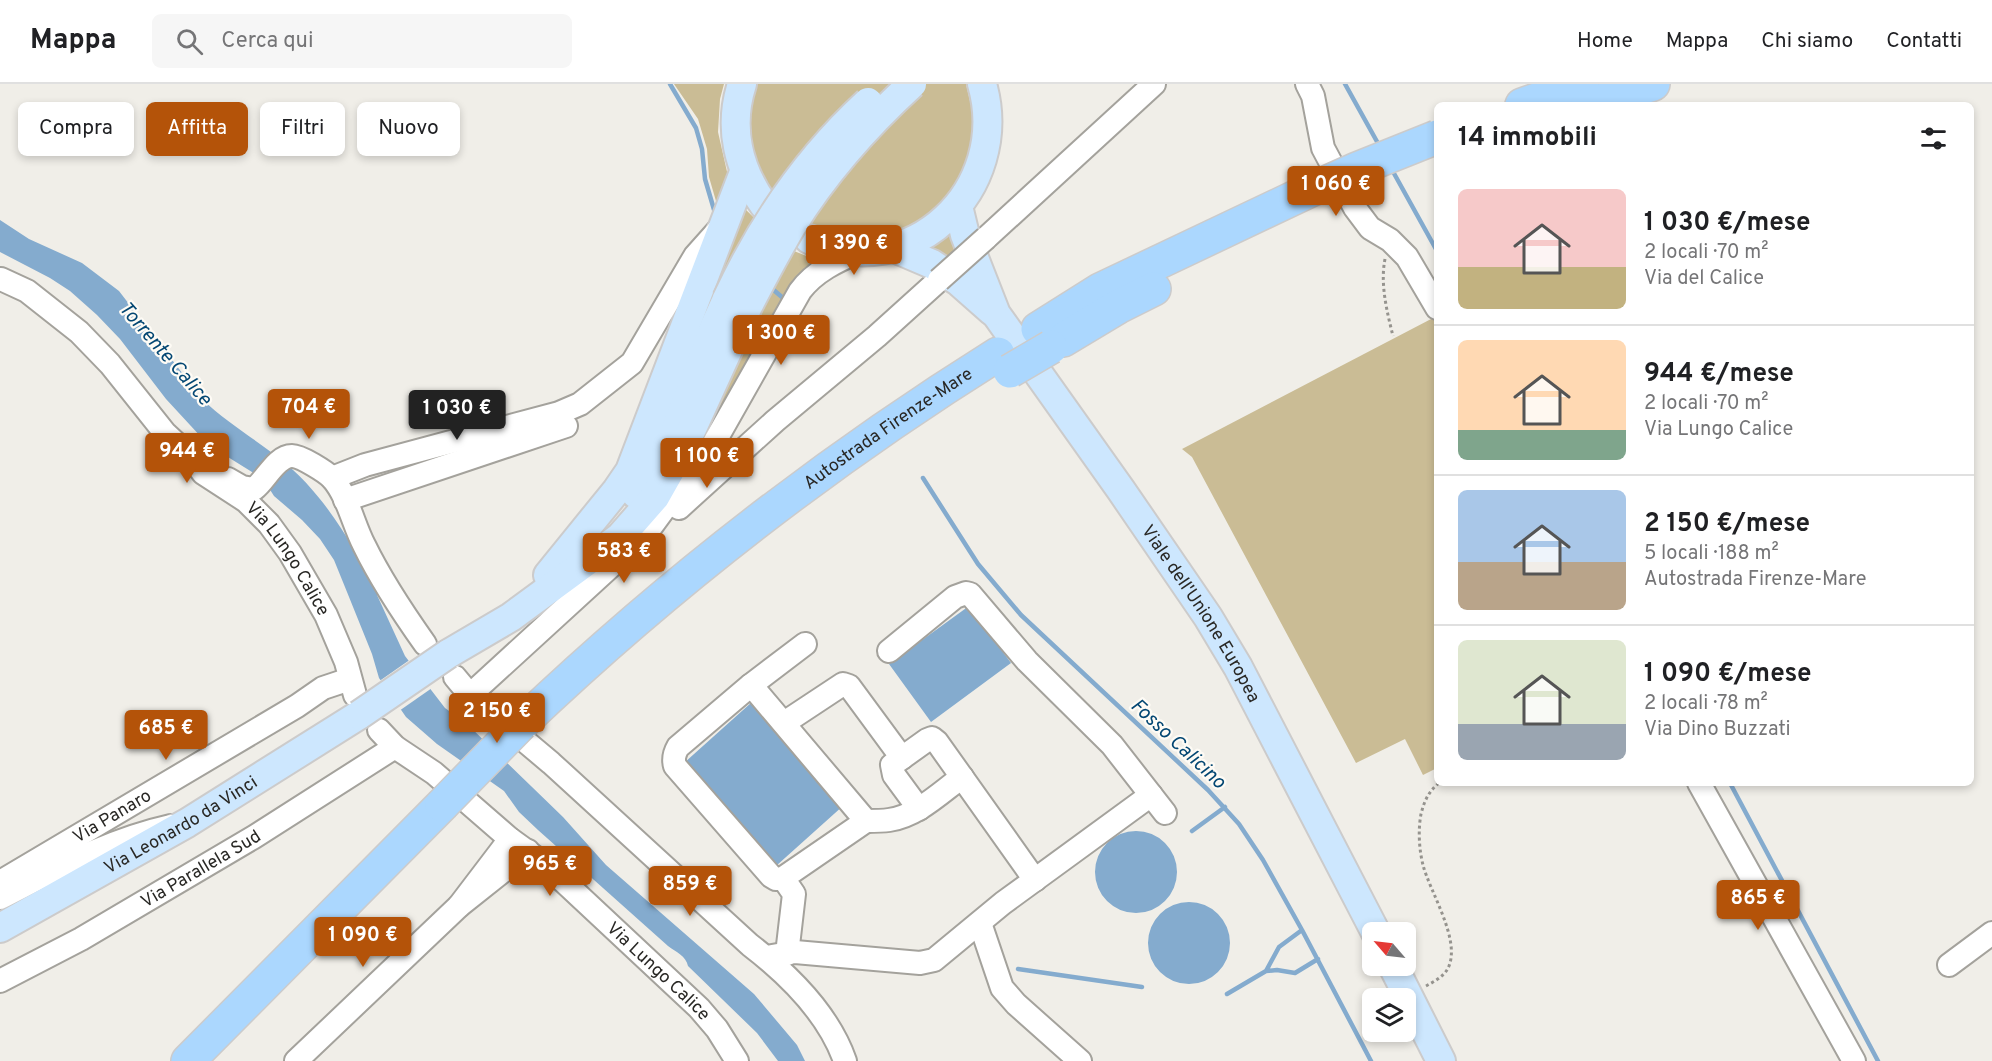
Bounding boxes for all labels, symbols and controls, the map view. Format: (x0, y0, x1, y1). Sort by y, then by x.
search box (152, 14, 572, 68)
text: Mappa (30, 23, 116, 59)
icon: search (173, 25, 206, 58)
text: Cerca qui (221, 28, 314, 55)
text: Home (1577, 28, 1633, 55)
text: Mappa (1666, 28, 1728, 55)
text: Chi siamo (1761, 28, 1853, 55)
text: Contatti (1886, 28, 1962, 55)
chip: Compra (18, 102, 134, 156)
chip: Affitta (146, 102, 248, 156)
chip: Filtri (260, 102, 345, 156)
chip: Nuovo (357, 102, 460, 156)
text: 14 immobili (1458, 122, 1597, 155)
icon: filters (1917, 122, 1950, 155)
pin: 1 060 € (1281, 166, 1391, 217)
text: 1 060 € (1301, 172, 1371, 198)
text: 1 030 €/mese (1644, 207, 1811, 240)
icon: home (1506, 213, 1578, 285)
pin: 1 390 € (799, 225, 909, 276)
text: 1 390 € (820, 231, 888, 257)
text: 2 locali · 70 m² (1644, 240, 1768, 266)
text: Via del Calice (1644, 266, 1764, 292)
water label: Torrente Calice (112, 297, 217, 412)
pin: 1 300 € (726, 315, 836, 366)
text: 1 300 € (747, 321, 815, 347)
text: 944 €/mese (1644, 358, 1794, 391)
street label: Autostrada Firenze-Mare (800, 363, 978, 495)
icon: home (1506, 364, 1578, 436)
pin: 704 € (267, 389, 351, 440)
pin: 1 030 € (402, 390, 512, 441)
text: 2 locali · 70 m² (1644, 391, 1768, 417)
text: 704 € (282, 395, 336, 421)
text: 1 030 € (423, 396, 491, 422)
text: Via Lungo Calice (1644, 417, 1793, 443)
pin: 944 € (145, 433, 229, 484)
pin: 1 100 € (652, 438, 762, 489)
text: 944 € (159, 439, 215, 465)
text: 1 100 € (674, 444, 740, 470)
street label: Via Lungo Calice (240, 497, 334, 620)
text: 2 150 €/mese (1644, 508, 1810, 541)
icon: home (1506, 514, 1578, 586)
street label: Viale dell'Unione Europea (1135, 521, 1264, 707)
pin: 583 € (582, 533, 666, 584)
text: 583 € (597, 539, 651, 565)
text: 5 locali · 188 m² (1644, 541, 1779, 567)
text: Autostrada Firenze-Mare (1644, 567, 1866, 593)
text: 1 090 €/mese (1644, 658, 1811, 691)
icon: home (1506, 664, 1578, 736)
text: 2 locali · 78 m² (1644, 691, 1768, 717)
pin: 2 150 € (442, 693, 552, 744)
water label: Fosso Calicino (1124, 694, 1231, 796)
text: 2 150 € (463, 699, 531, 725)
pin: 685 € (124, 710, 208, 761)
text: 685 € (139, 716, 193, 742)
text: Via Dino Buzzati (1644, 717, 1791, 743)
street label: Via Leonardo da Vinci (100, 772, 262, 880)
street label: Via Panaro (69, 785, 156, 849)
street label: Via Parallela Sud (137, 826, 266, 914)
pin: 965 € (508, 846, 592, 897)
text: 965 € (523, 852, 577, 878)
pin: 859 € (648, 866, 732, 917)
text: 859 € (663, 872, 717, 898)
pin: 865 € (1716, 880, 1800, 931)
text: 865 € (1731, 886, 1785, 912)
pin: 1 090 € (308, 917, 418, 968)
street label: Via Lungo Calice (601, 917, 715, 1026)
north arrow (1362, 922, 1416, 976)
map controls (1362, 922, 1416, 1042)
text: 1 090 € (328, 923, 398, 949)
button: layers (1362, 988, 1416, 1042)

